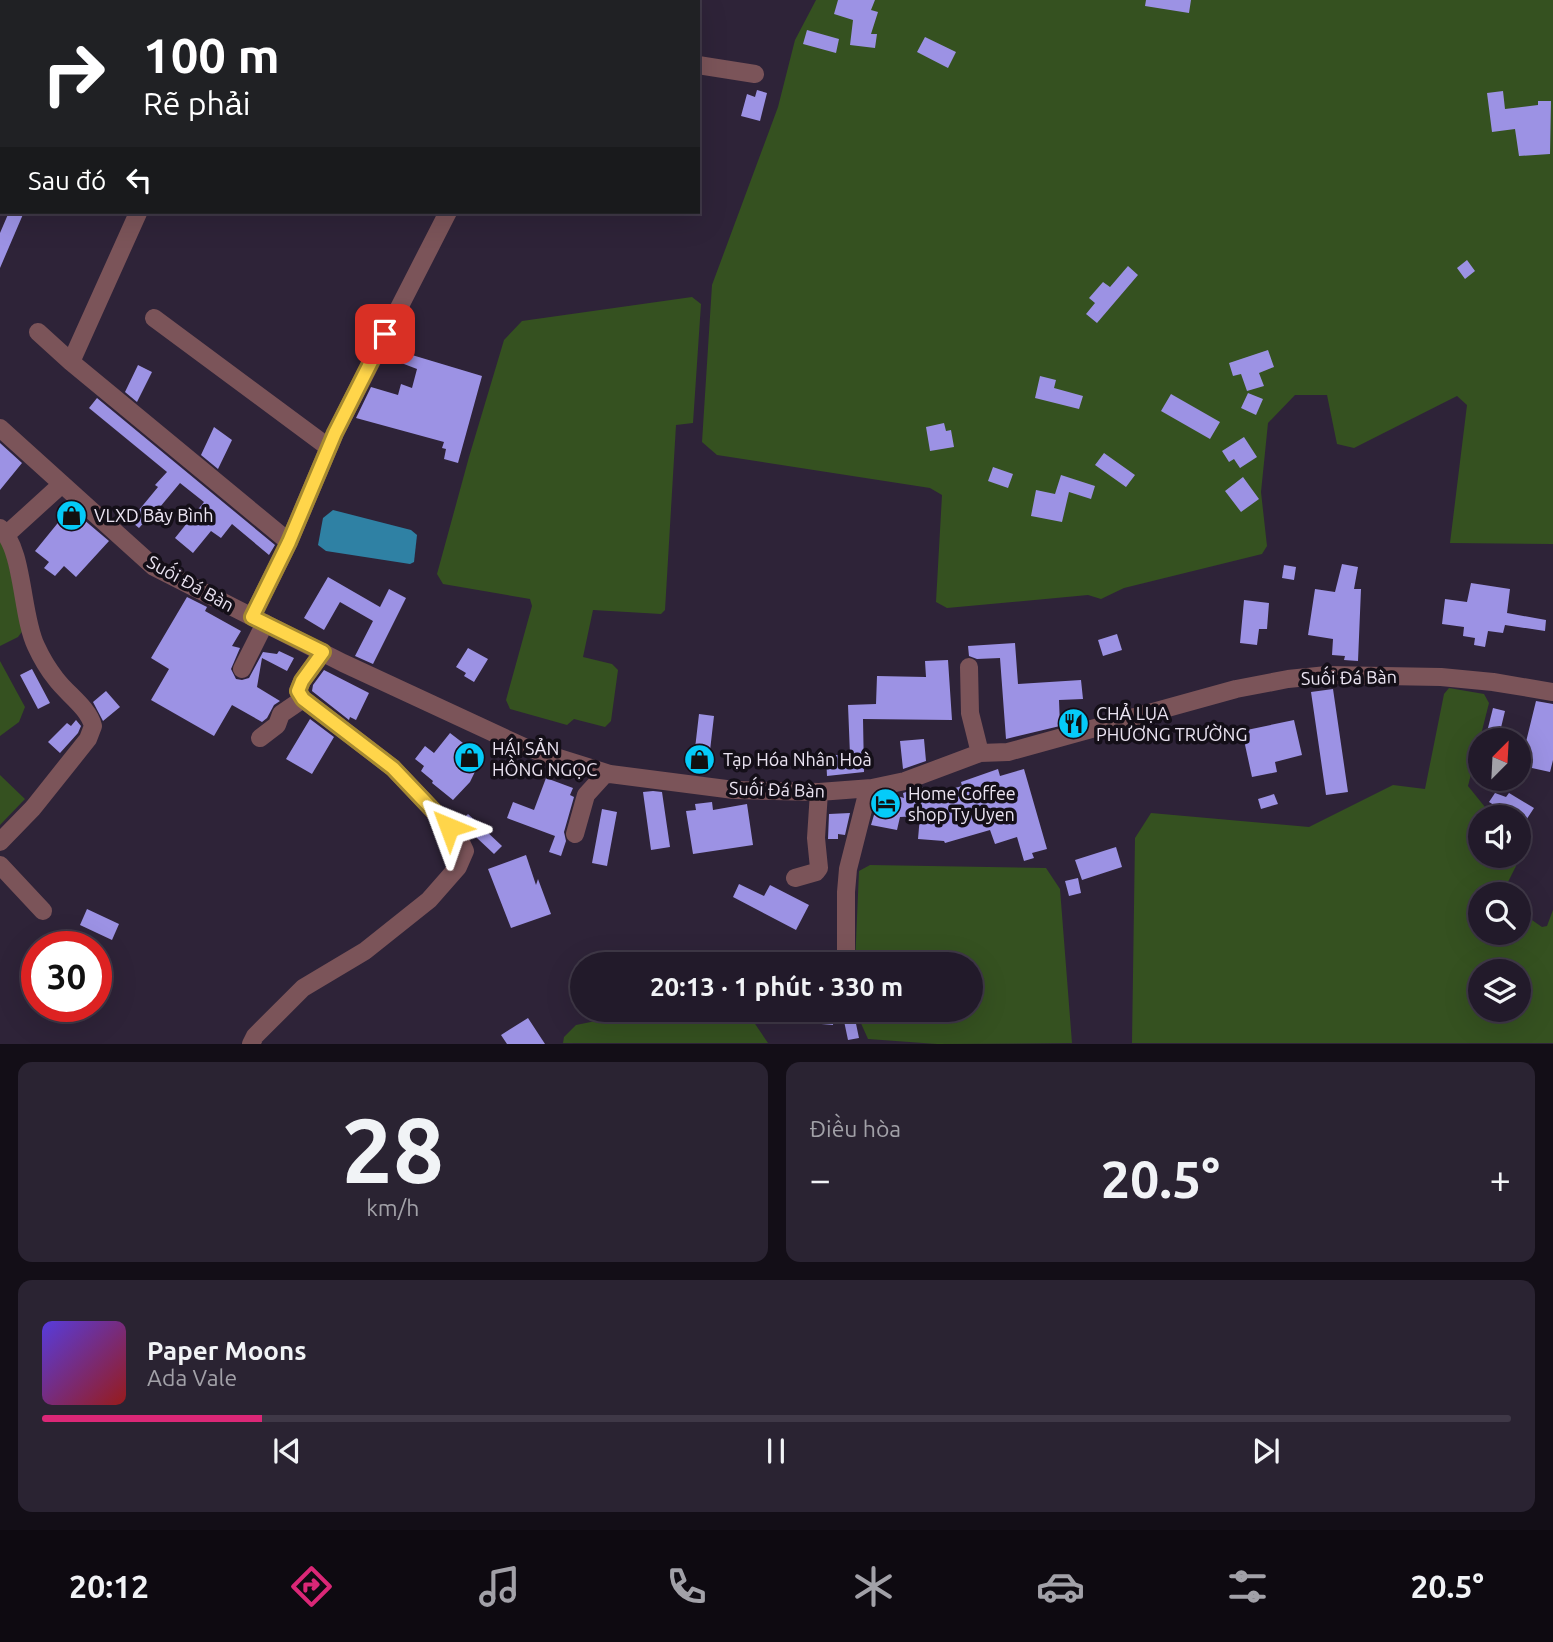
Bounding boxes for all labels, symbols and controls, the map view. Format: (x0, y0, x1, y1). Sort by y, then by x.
text: 100 m (143, 27, 280, 82)
icon: right (28, 28, 119, 119)
text: Rẽ phải (143, 85, 250, 121)
icon: left (120, 161, 158, 199)
text: Sau đó (28, 166, 106, 195)
pin (355, 304, 415, 364)
icon: arrive (366, 315, 404, 353)
shop icon: VLXD Bảy Bình (54, 498, 88, 532)
place label: VLXD Bảy Bình (94, 505, 214, 525)
street label: Suối Đá Bàn (144, 549, 239, 615)
street label: Suối Đá Bàn (1301, 664, 1397, 688)
place label: CHẢ LỤA PHƯƠNG TRƯỜNG (1096, 703, 1247, 744)
restaurant icon: CHẢ LỤA PHƯƠNG TRƯỜNG (1056, 706, 1090, 740)
north arrow (1468, 728, 1531, 791)
map controls (1468, 728, 1531, 1022)
place label: HÁI SẢN HỒNG NGỌC (492, 737, 597, 779)
shop icon: HÁI SẢN HỒNG NGỌC (452, 741, 486, 775)
shop icon: Tạp Hóa Nhân Hoà (683, 742, 717, 776)
place label: Tạp Hóa Nhân Hoà (723, 749, 872, 769)
street label: Suối Đá Bàn (729, 775, 825, 801)
place label: Home Coffee shop Ty Uyen (908, 783, 1016, 824)
hotel icon: Home Coffee shop Ty Uyen (868, 786, 902, 820)
position arrow (412, 790, 486, 864)
button: sound (1468, 805, 1531, 868)
button: search (1468, 882, 1531, 945)
speed limit sign: 30 (21, 931, 112, 1022)
button: layers (1468, 959, 1531, 1022)
text: 20:13 · 1 phút · 330 m (650, 972, 903, 1001)
text: 28 (341, 1098, 444, 1200)
text: Điều hòa (810, 1116, 901, 1141)
text: 20.5° (1101, 1150, 1220, 1208)
text: − (810, 1158, 831, 1200)
text: + (1490, 1158, 1511, 1200)
text: km/h (366, 1195, 419, 1220)
text: Paper Moons (147, 1336, 306, 1365)
text: Ada Vale (147, 1365, 237, 1390)
icon: previous (268, 1432, 306, 1470)
icon: pause (757, 1432, 795, 1470)
icon: next (1247, 1432, 1285, 1470)
icon: directions (287, 1562, 336, 1611)
icon: music (475, 1562, 524, 1611)
icon: phone (662, 1562, 711, 1611)
icon: climate (849, 1562, 898, 1611)
icon: car (1036, 1562, 1085, 1611)
icon: filters (1223, 1562, 1272, 1611)
text: 20:12 (69, 1568, 149, 1604)
text: 20.5° (1410, 1568, 1484, 1604)

